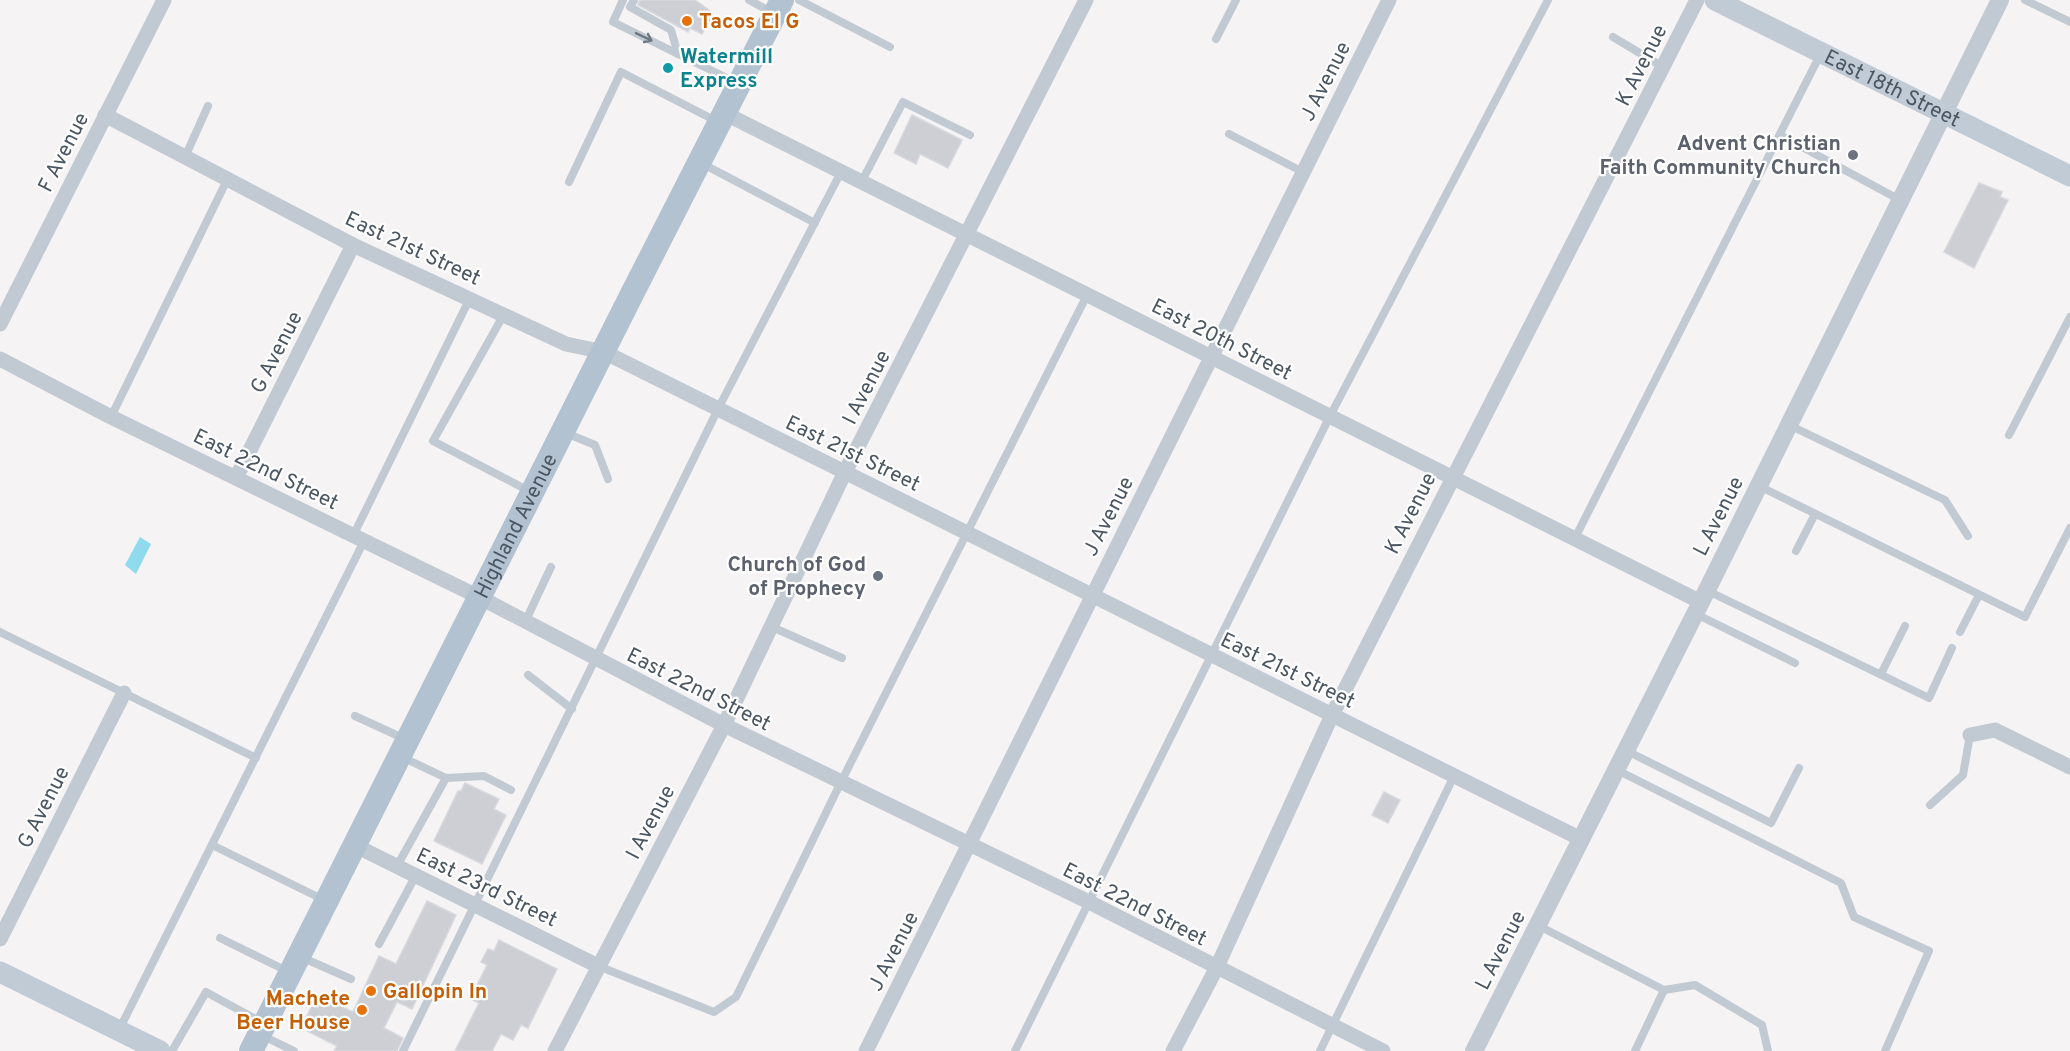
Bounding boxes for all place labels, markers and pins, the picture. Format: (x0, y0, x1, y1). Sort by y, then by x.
place label: Tacos El G (699, 9, 799, 36)
marker: Tacos El G (680, 14, 694, 28)
place label: Watermill Express (680, 44, 773, 95)
marker: Watermill Express (661, 61, 675, 75)
place label: Advent Christian Faith Community Church (1599, 131, 1841, 182)
marker: Advent Christian Faith Community Church (1846, 148, 1860, 162)
place label: Church of God of Prophecy (727, 552, 866, 603)
marker: Church of God of Prophecy (871, 569, 885, 583)
place label: Gallopin In (383, 979, 487, 1006)
marker: Gallopin In (364, 984, 378, 998)
place label: Machete Beer House (236, 986, 350, 1037)
marker: Machete Beer House (355, 1003, 369, 1017)

